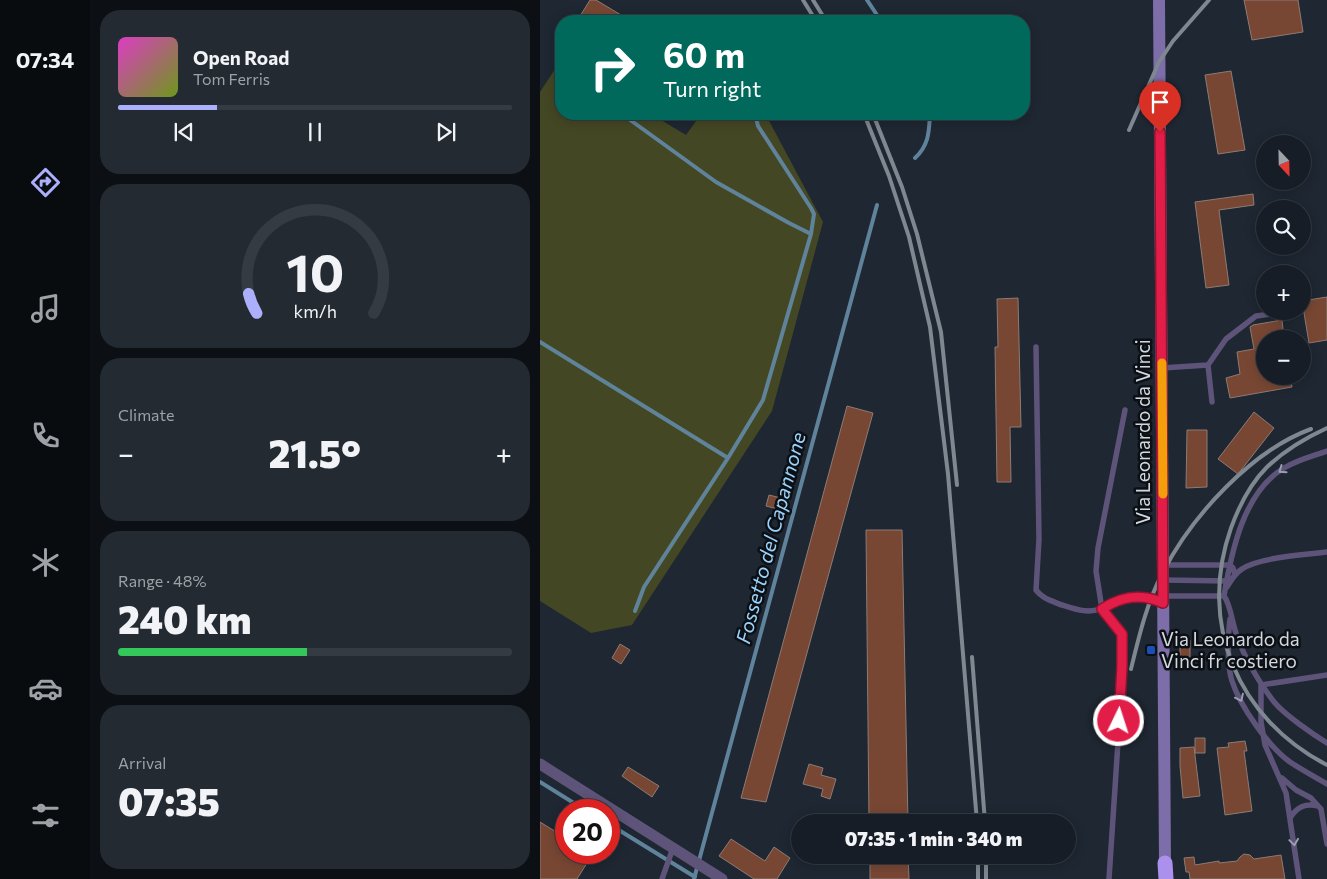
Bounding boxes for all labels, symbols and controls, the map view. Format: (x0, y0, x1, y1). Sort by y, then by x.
text: 60 m (663, 32, 745, 75)
icon: right (580, 35, 645, 100)
text: 07:34 (16, 46, 74, 73)
text: Open Road (193, 46, 289, 69)
text: Tom Ferris (193, 69, 270, 88)
text: Turn right (663, 75, 761, 102)
pin (1139, 81, 1181, 132)
icon: arrive (1146, 88, 1174, 116)
icon: previous (170, 118, 198, 146)
icon: pause (301, 118, 329, 146)
icon: next (432, 118, 460, 146)
north arrow (1256, 135, 1311, 190)
map controls (1256, 135, 1311, 385)
icon: directions (28, 165, 63, 200)
button: search (1256, 200, 1311, 255)
text: 10 (286, 239, 344, 303)
button: + (1256, 265, 1311, 320)
icon: music (28, 291, 63, 326)
text: km/h (293, 300, 337, 322)
button: − (1256, 330, 1311, 385)
street label: Via Leonardo da Vinci (1131, 339, 1154, 525)
text: Climate (118, 405, 174, 424)
icon: phone (28, 418, 63, 453)
text: 21.5° (268, 429, 361, 476)
water label: Fossetto del Capannone (730, 429, 810, 646)
text: − (118, 436, 134, 470)
text: + (496, 436, 512, 470)
one-way arrow (1278, 464, 1288, 473)
icon: climate (28, 545, 63, 580)
text: Range · 48% (118, 571, 206, 590)
text: 240 km (118, 595, 252, 642)
place label: Via Leonardo da Vinci fr costiero (1161, 627, 1300, 672)
marker: Via Leonardo da Vinci fr costiero (1145, 644, 1157, 656)
icon: car (28, 671, 63, 706)
one-way arrow (1234, 693, 1245, 702)
position arrow (1092, 694, 1144, 746)
text: Arrival (118, 753, 166, 772)
text: 07:35 (118, 777, 220, 824)
icon: filters (28, 798, 63, 833)
speed limit sign: 20 (555, 799, 620, 864)
text: 07:35 · 1 min · 340 m (845, 827, 1022, 850)
one-way arrow (1288, 838, 1299, 846)

